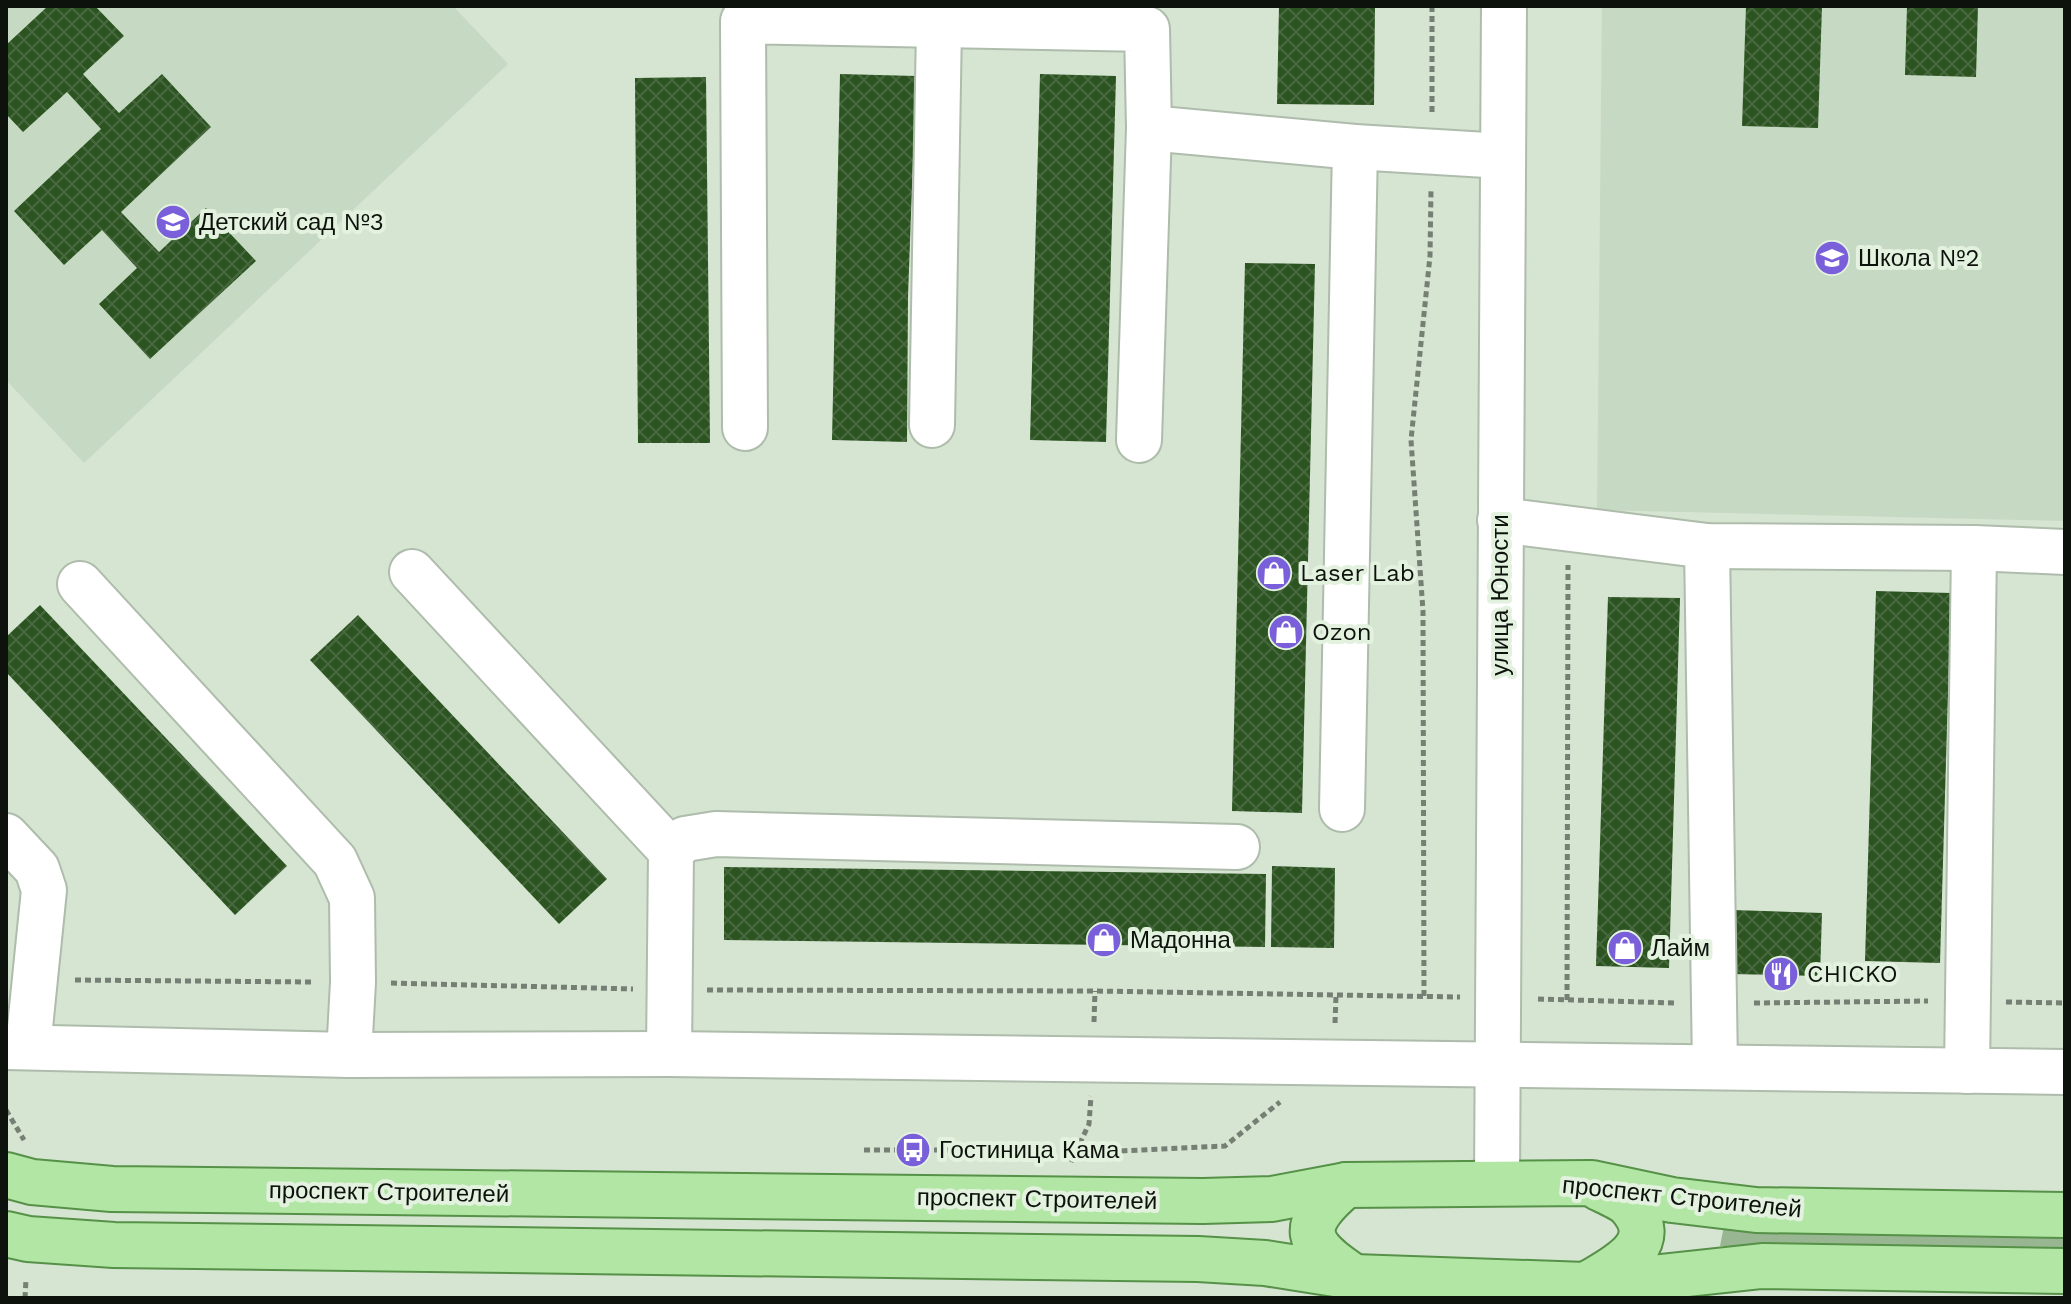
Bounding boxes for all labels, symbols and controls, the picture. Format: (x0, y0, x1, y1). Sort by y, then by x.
school or university icon: Детский сад №3 (154, 203, 192, 241)
place label: Детский сад №3 (199, 208, 384, 236)
school or university icon: Школа №2 (1813, 239, 1851, 277)
place label: Школа №2 (1858, 244, 1979, 272)
street label: улица Юности (1486, 514, 1514, 676)
shop icon: Laser Lab (1255, 554, 1293, 592)
place label: Laser Lab (1300, 559, 1415, 587)
shop icon: Ozon (1267, 613, 1305, 651)
place label: Ozon (1312, 618, 1372, 646)
shop icon: Мадонна (1085, 921, 1123, 959)
place label: Мадонна (1130, 926, 1231, 954)
shop icon: Лайм (1606, 929, 1644, 967)
place label: Лайм (1651, 934, 1710, 962)
restaurant icon: CHICKO (1762, 955, 1800, 993)
place label: CHICKO (1807, 960, 1898, 988)
bus stop icon: Гостиница Кама (894, 1131, 932, 1169)
place label: Гостиница Кама (939, 1136, 1120, 1164)
street label: проспект Строителей (1561, 1171, 1803, 1223)
street label: проспект Строителей (269, 1176, 509, 1208)
street label: проспект Строителей (917, 1183, 1157, 1215)

